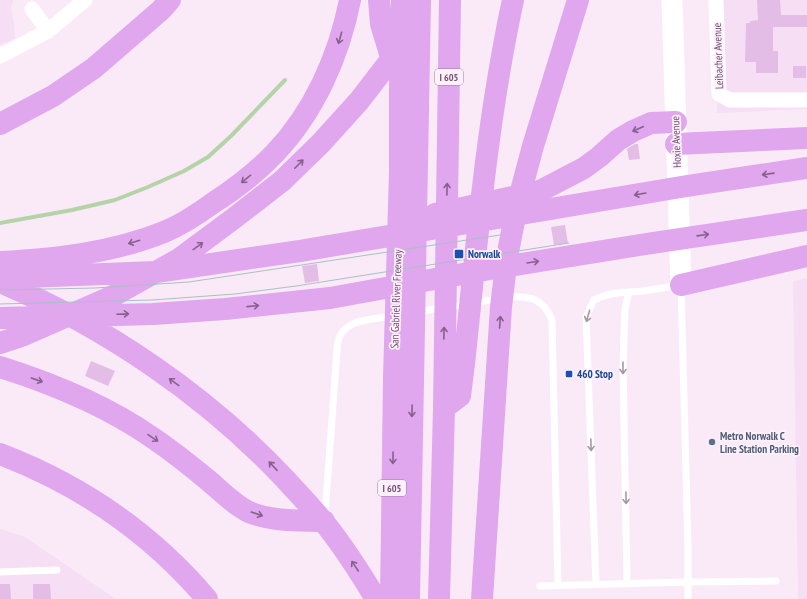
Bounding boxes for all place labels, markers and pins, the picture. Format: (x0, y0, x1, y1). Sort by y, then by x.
place label: Norwalk (468, 247, 501, 261)
marker: Norwalk (453, 248, 465, 260)
place label: 460 Stop (577, 367, 613, 381)
marker: 460 Stop (564, 369, 574, 379)
place label: Metro Norwalk C Line Station Parking (720, 429, 799, 456)
marker: Metro Norwalk C Line Station Parking (707, 437, 717, 447)

